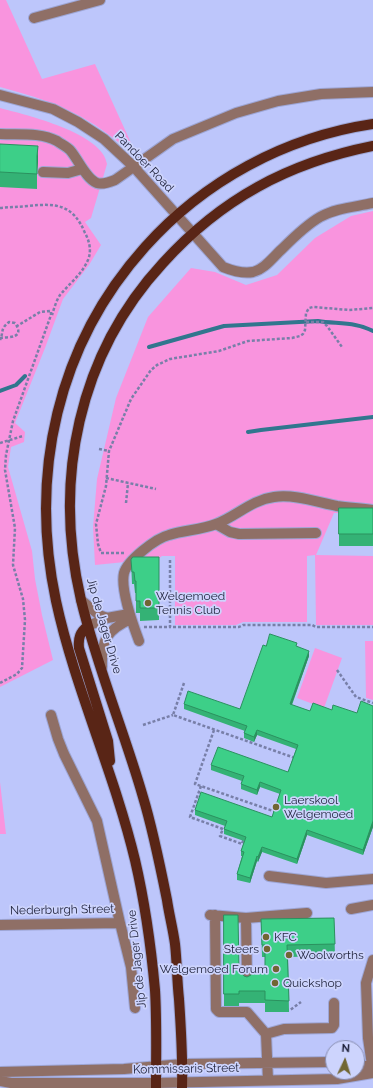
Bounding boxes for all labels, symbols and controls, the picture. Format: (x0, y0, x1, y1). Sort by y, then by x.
street label: Pandoer Road (112, 129, 176, 195)
street label: Jip de Jager Drive (83, 576, 125, 676)
place label: Welgemoed Tennis Club (156, 589, 225, 617)
marker: Welgemoed Tennis Club (143, 598, 153, 608)
place label: Laerskool Welgemoed (284, 793, 353, 821)
marker: Laerskool Welgemoed (271, 802, 281, 812)
street label: Nederburgh Street (10, 902, 114, 918)
street label: Jip de Jager Drive (125, 909, 149, 1009)
place label: KFC (274, 930, 297, 944)
marker: KFC (261, 932, 271, 942)
place label: Steers (224, 942, 259, 956)
marker: Steers (262, 944, 272, 954)
place label: Woolworths (297, 948, 364, 962)
marker: Woolworths (284, 950, 294, 960)
place label: Welgemoed Forum (160, 962, 268, 976)
marker: Welgemoed Forum (271, 964, 281, 974)
place label: Quickshop (283, 976, 342, 990)
marker: Quickshop (270, 978, 280, 988)
north arrow (325, 1040, 365, 1080)
text: N (341, 1042, 350, 1055)
street label: Kommissaris Street (133, 1061, 239, 1077)

